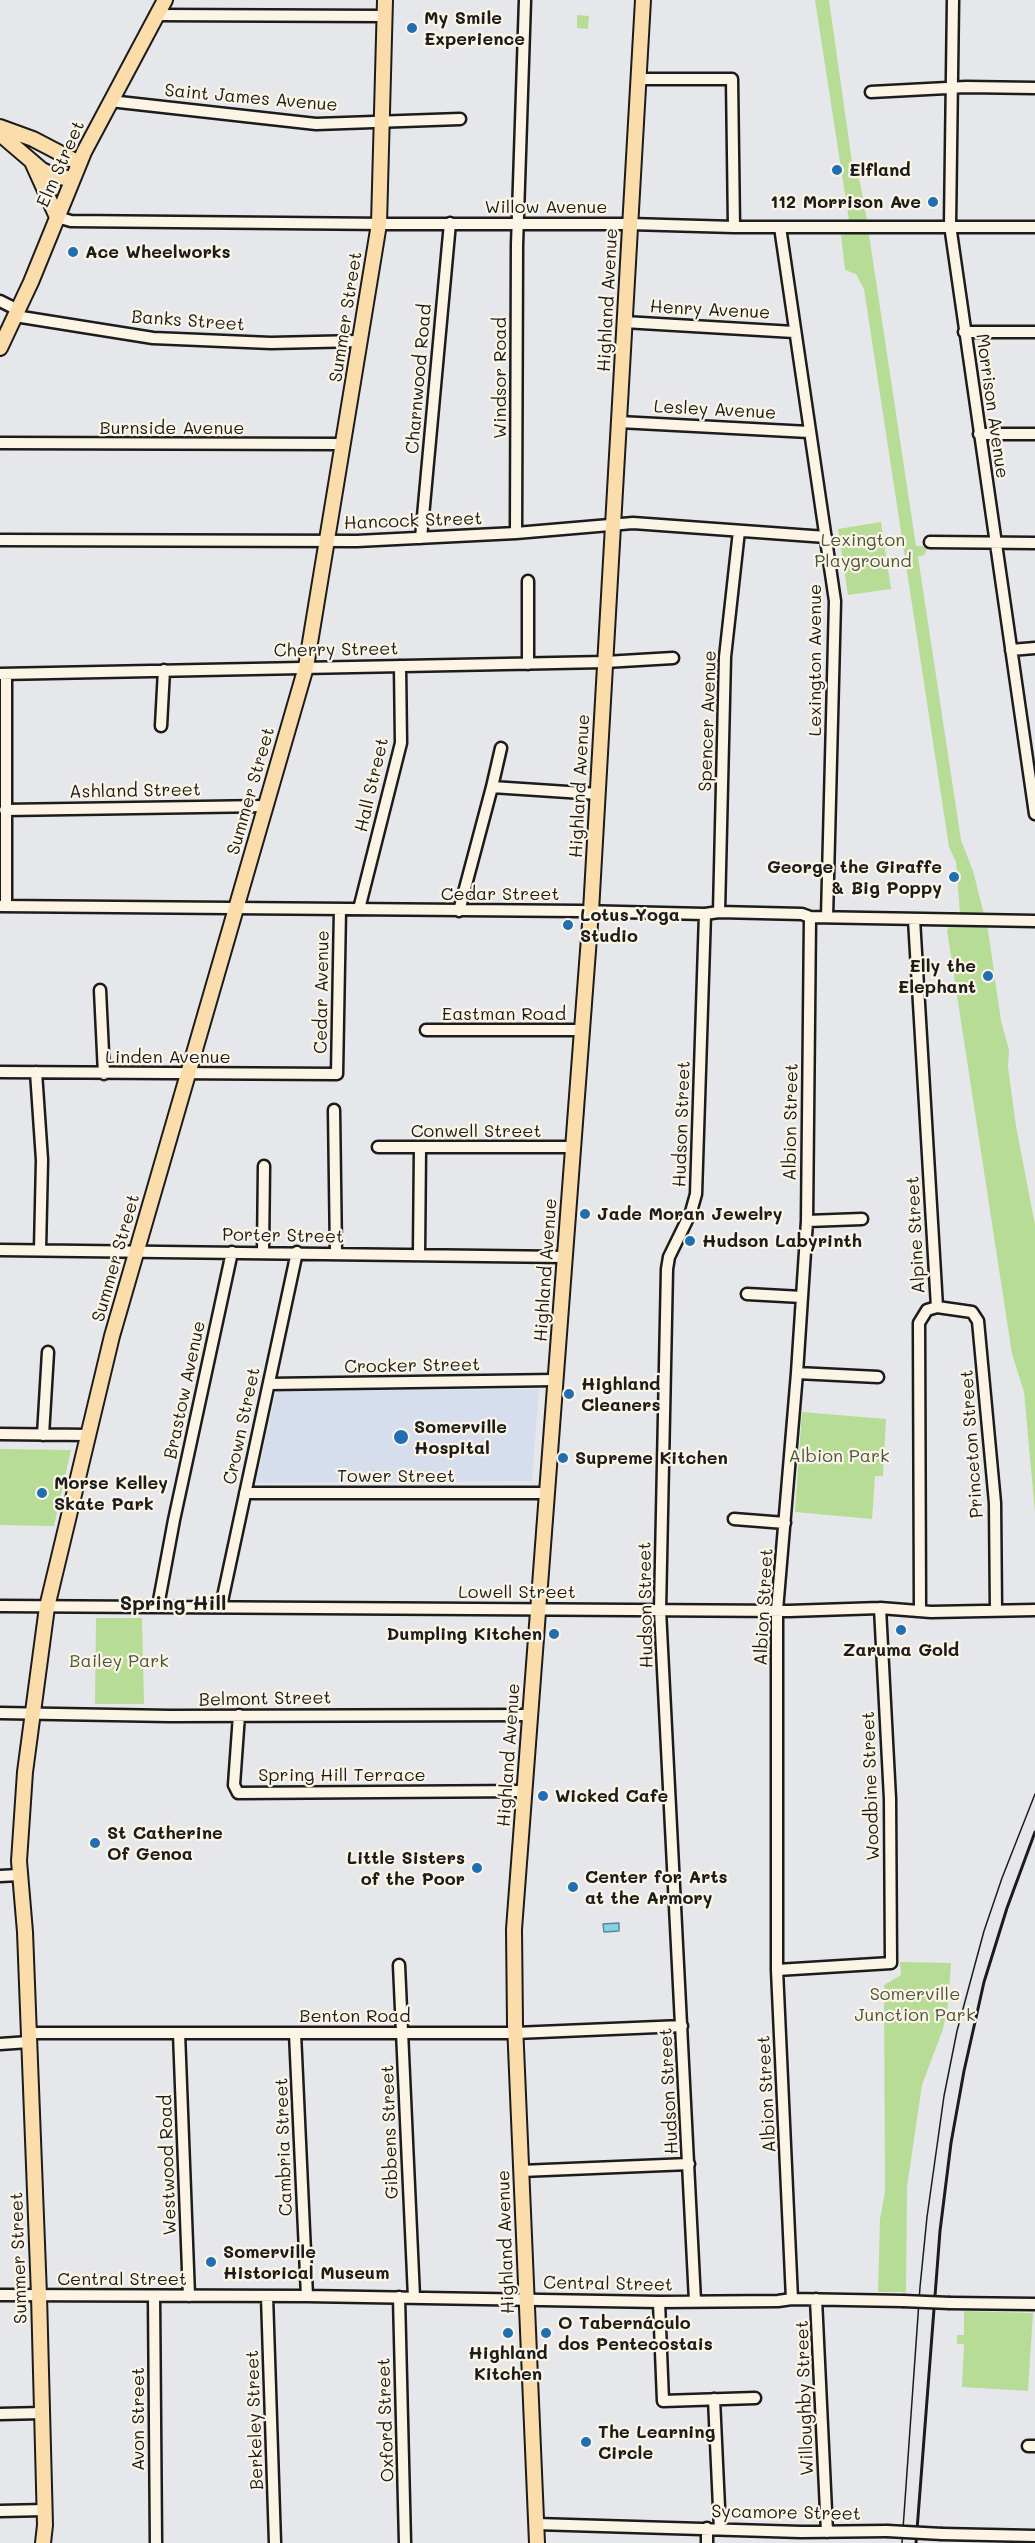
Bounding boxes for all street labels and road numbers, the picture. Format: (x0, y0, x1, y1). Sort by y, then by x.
street label: Saint James Avenue (163, 80, 339, 116)
street label: Elm Street (32, 117, 90, 211)
street label: Willow Avenue (484, 196, 608, 218)
street label: Highland Avenue (593, 227, 623, 373)
street label: Summer Street (325, 250, 367, 384)
street label: Henry Avenue (649, 296, 771, 324)
street label: Charnwood Road (402, 303, 436, 455)
street label: Banks Street (131, 306, 245, 336)
street label: Windsor Road (489, 317, 511, 439)
street label: Morrison Avenue (971, 332, 1013, 480)
street label: Lesley Avenue (653, 396, 777, 424)
street label: Burnside Avenue (100, 417, 244, 439)
street label: Hancock Street (343, 508, 483, 534)
street label: Lexington Avenue (804, 584, 826, 736)
street label: Cherry Street (273, 638, 399, 662)
street label: Spencer Avenue (695, 650, 721, 792)
street label: Highland Avenue (565, 713, 595, 859)
street label: Summer Street (222, 725, 280, 857)
street label: Hall Street (351, 736, 393, 834)
street label: Ashland Street (69, 779, 201, 803)
street label: Cedar Street (441, 883, 559, 905)
street label: Cedar Avenue (310, 930, 334, 1054)
street label: Eastman Road (442, 1003, 566, 1025)
street label: Linden Avenue (105, 1046, 231, 1068)
street label: Hudson Street (669, 1060, 695, 1188)
street label: Albion Street (779, 1063, 803, 1181)
street label: Conwell Street (411, 1120, 541, 1142)
street label: Alpine Street (902, 1176, 930, 1294)
street label: Summer Street (87, 1192, 145, 1324)
street label: Highland Avenue (530, 1197, 562, 1343)
street label: Porter Street (222, 1224, 344, 1248)
street label: Brastow Avenue (160, 1319, 210, 1461)
street label: Crocker Street (344, 1354, 480, 1378)
street label: Crown Street (219, 1365, 265, 1487)
street label: Princeton Street (956, 1369, 988, 1519)
street label: Tower Street (337, 1465, 455, 1487)
street label: Hudson Street (634, 1542, 658, 1668)
street label: Albion Street (750, 1548, 778, 1666)
street label: Lowell Street (458, 1581, 576, 1603)
street label: Highland Avenue (493, 1682, 525, 1828)
street label: Belmont Street (198, 1687, 332, 1711)
street label: Woodbine Street (858, 1711, 884, 1861)
street label: Spring Hill Terrace (258, 1764, 426, 1786)
street label: Benton Road (299, 2005, 411, 2027)
street label: Hudson Street (655, 2027, 683, 2155)
street label: Albion Street (753, 2035, 781, 2153)
street label: Gibbens Street (377, 2064, 403, 2200)
street label: Cambria Street (271, 2077, 297, 2217)
street label: Westwood Road (155, 2094, 181, 2236)
street label: Highland Avenue (493, 2170, 519, 2314)
street label: Summer Street (6, 2192, 32, 2324)
street label: Central Street (57, 2268, 187, 2290)
street label: Central Street (543, 2272, 673, 2296)
street label: Willoughby Street (791, 2320, 819, 2476)
street label: Berkeley Street (242, 2350, 268, 2490)
street label: Oxford Street (373, 2357, 399, 2483)
street label: Avon Street (127, 2367, 149, 2471)
street label: Sycamore Street (711, 2501, 861, 2525)

